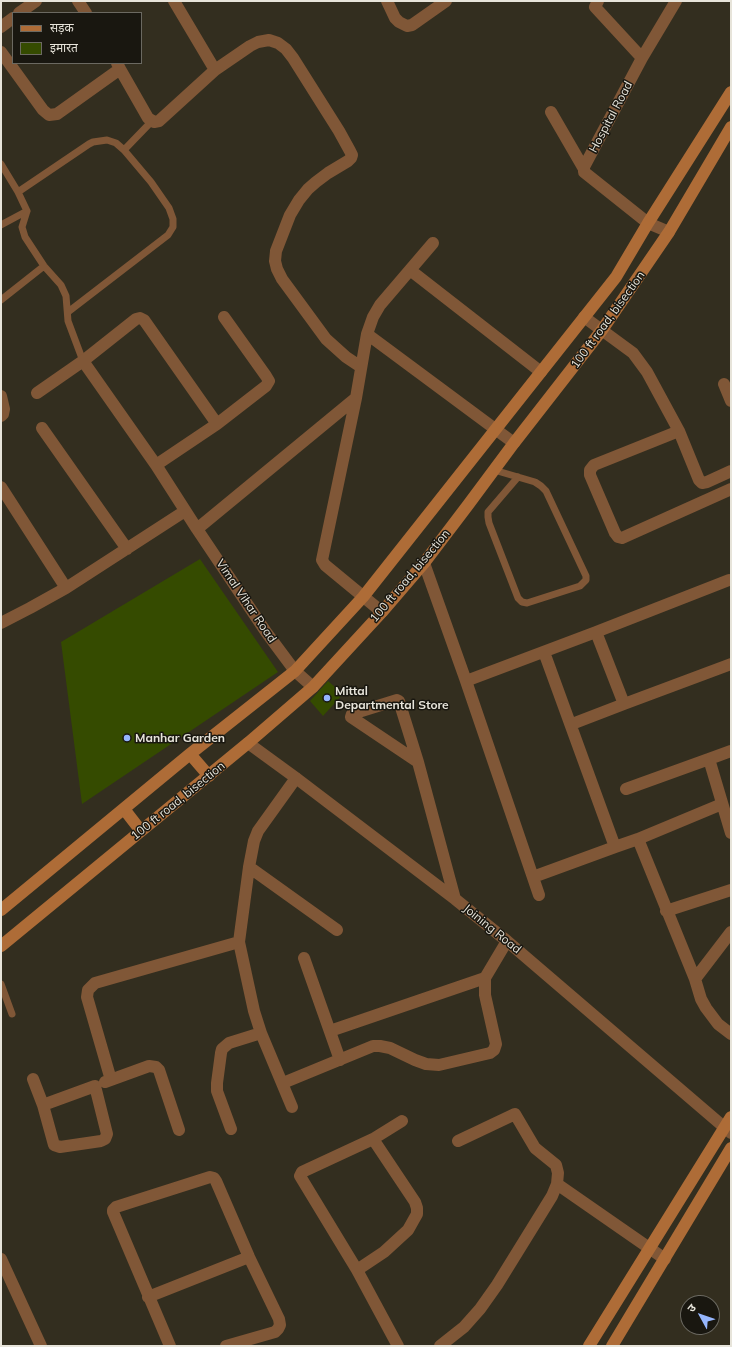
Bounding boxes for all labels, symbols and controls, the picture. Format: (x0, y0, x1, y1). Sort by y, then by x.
legend (12, 12, 142, 64)
text: सड़क (50, 20, 74, 35)
text: इमारत (50, 40, 78, 55)
street label: Hospital Road (586, 79, 636, 155)
street label: 100 ft road, bisection (568, 269, 648, 371)
street label: 100 ft road, bisection (367, 527, 453, 625)
street label: Vimal Vihar Road (213, 557, 279, 645)
place label: Mittal Departmental Store (335, 684, 449, 712)
marker: Mittal Departmental Store (322, 693, 332, 703)
place label: Manhar Garden (135, 731, 225, 745)
marker: Manhar Garden (122, 733, 132, 743)
street label: 100 ft road, bisection (128, 759, 228, 843)
street label: Joining Road (460, 901, 524, 957)
north arrow (680, 1295, 720, 1335)
text: उ (684, 1301, 699, 1315)

